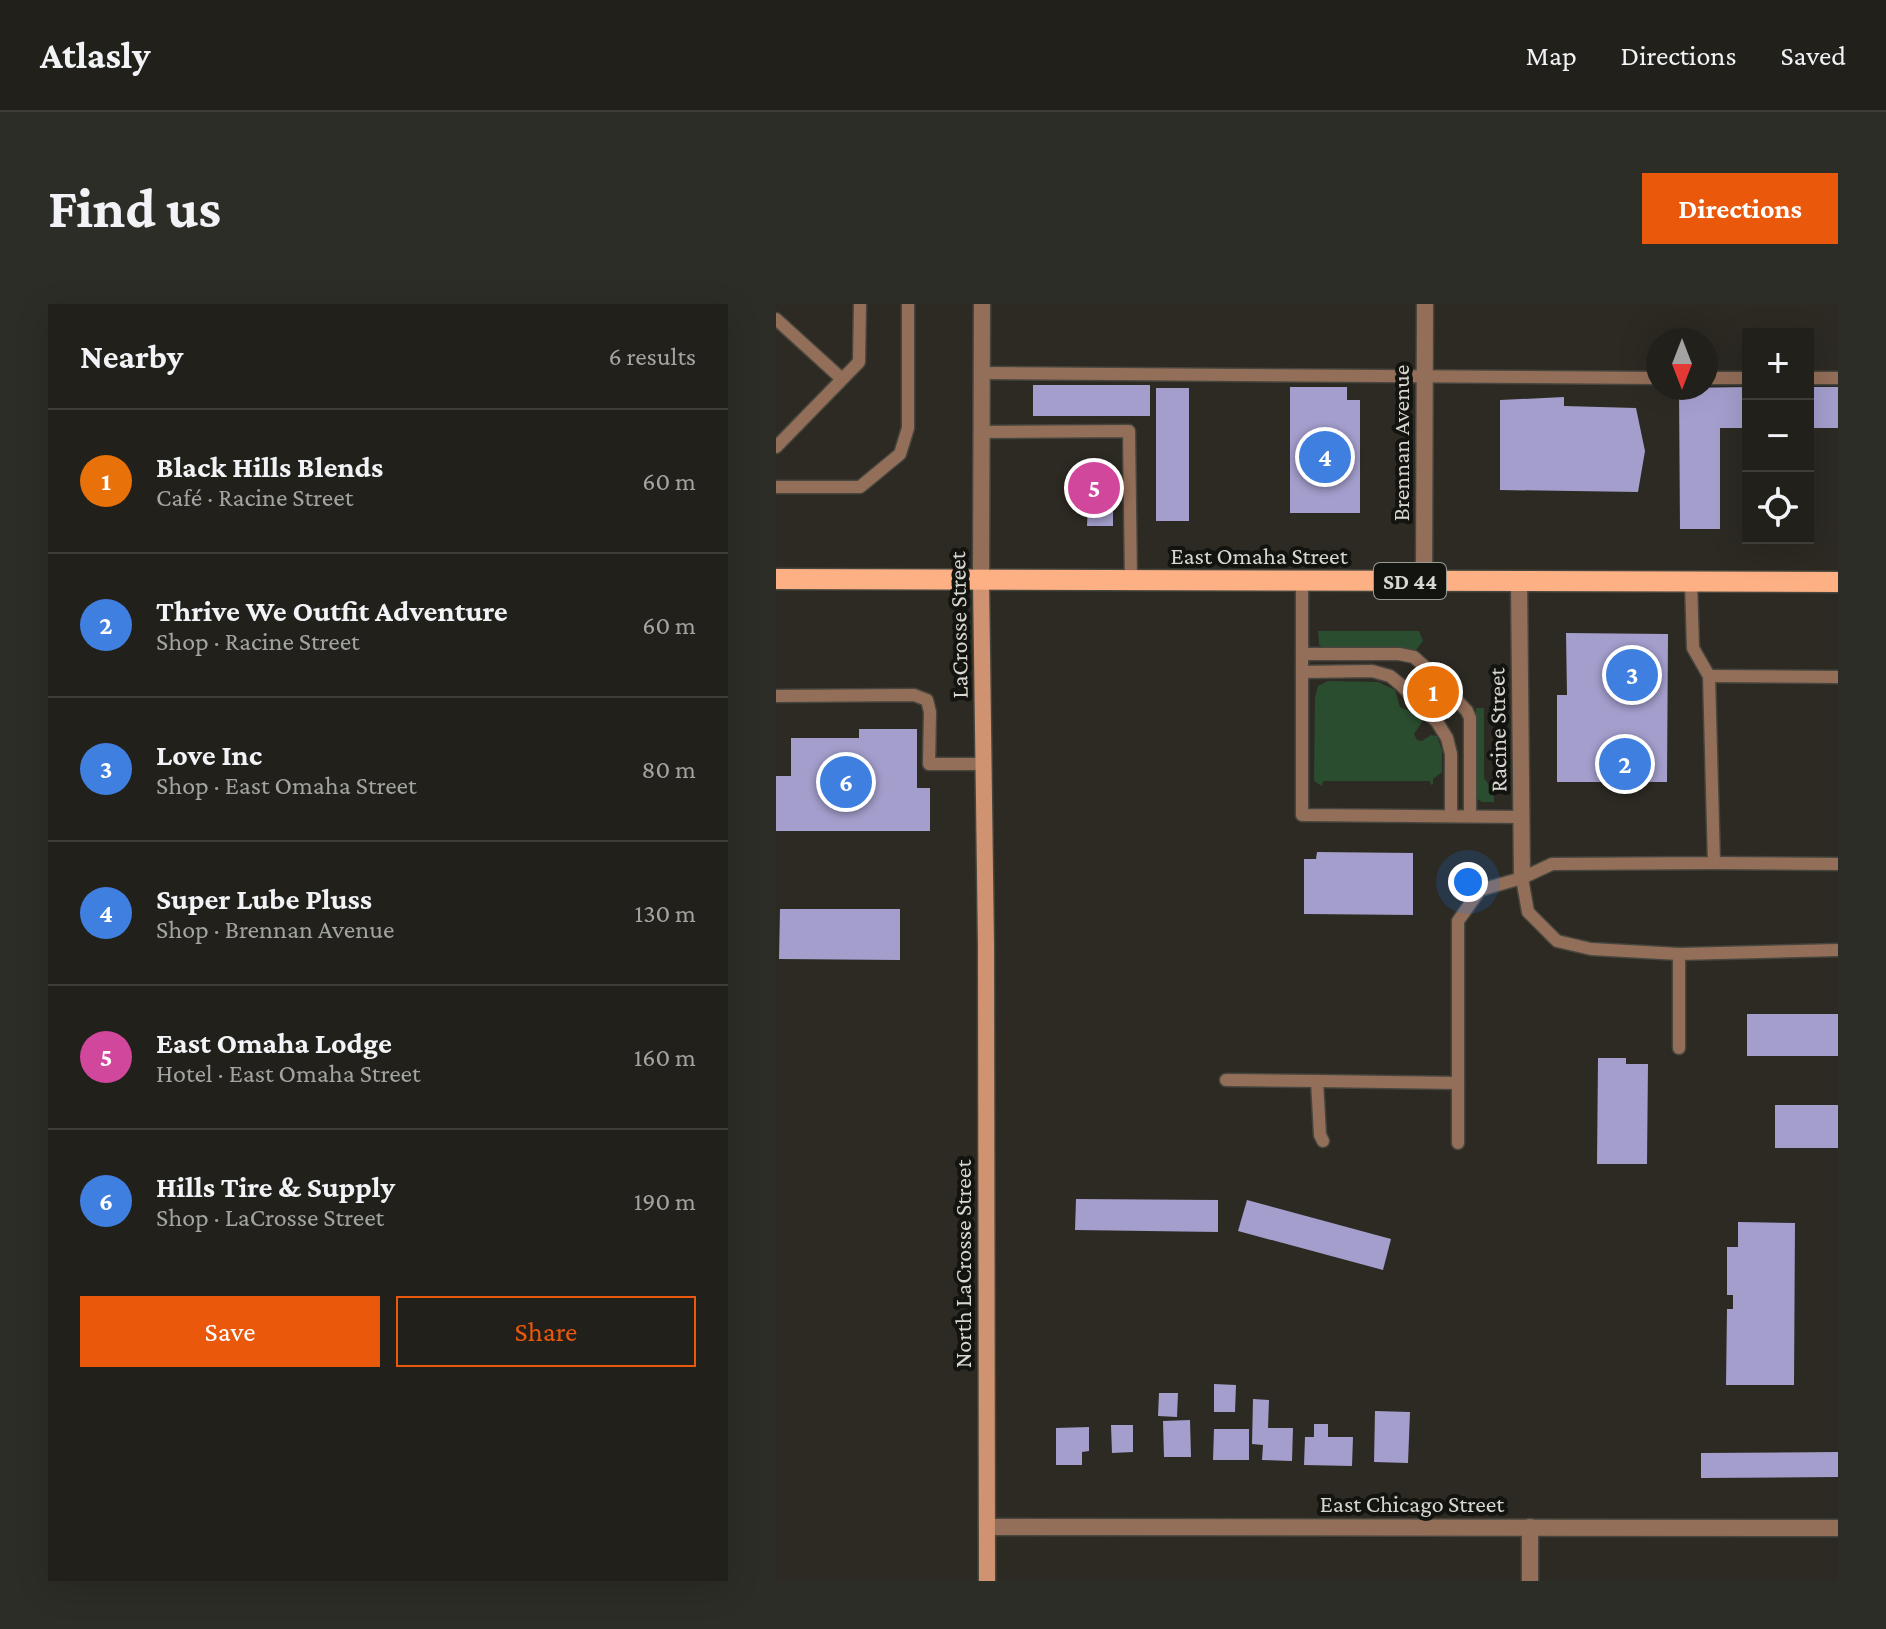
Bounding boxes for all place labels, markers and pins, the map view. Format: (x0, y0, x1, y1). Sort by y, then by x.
pin: 4 (1299, 427, 1351, 487)
pin: 5 (1068, 458, 1120, 518)
pin: 3 (1606, 645, 1658, 705)
pin: 1 (1407, 662, 1459, 722)
pin: 2 (1599, 734, 1651, 794)
pin: 6 (820, 752, 872, 812)

